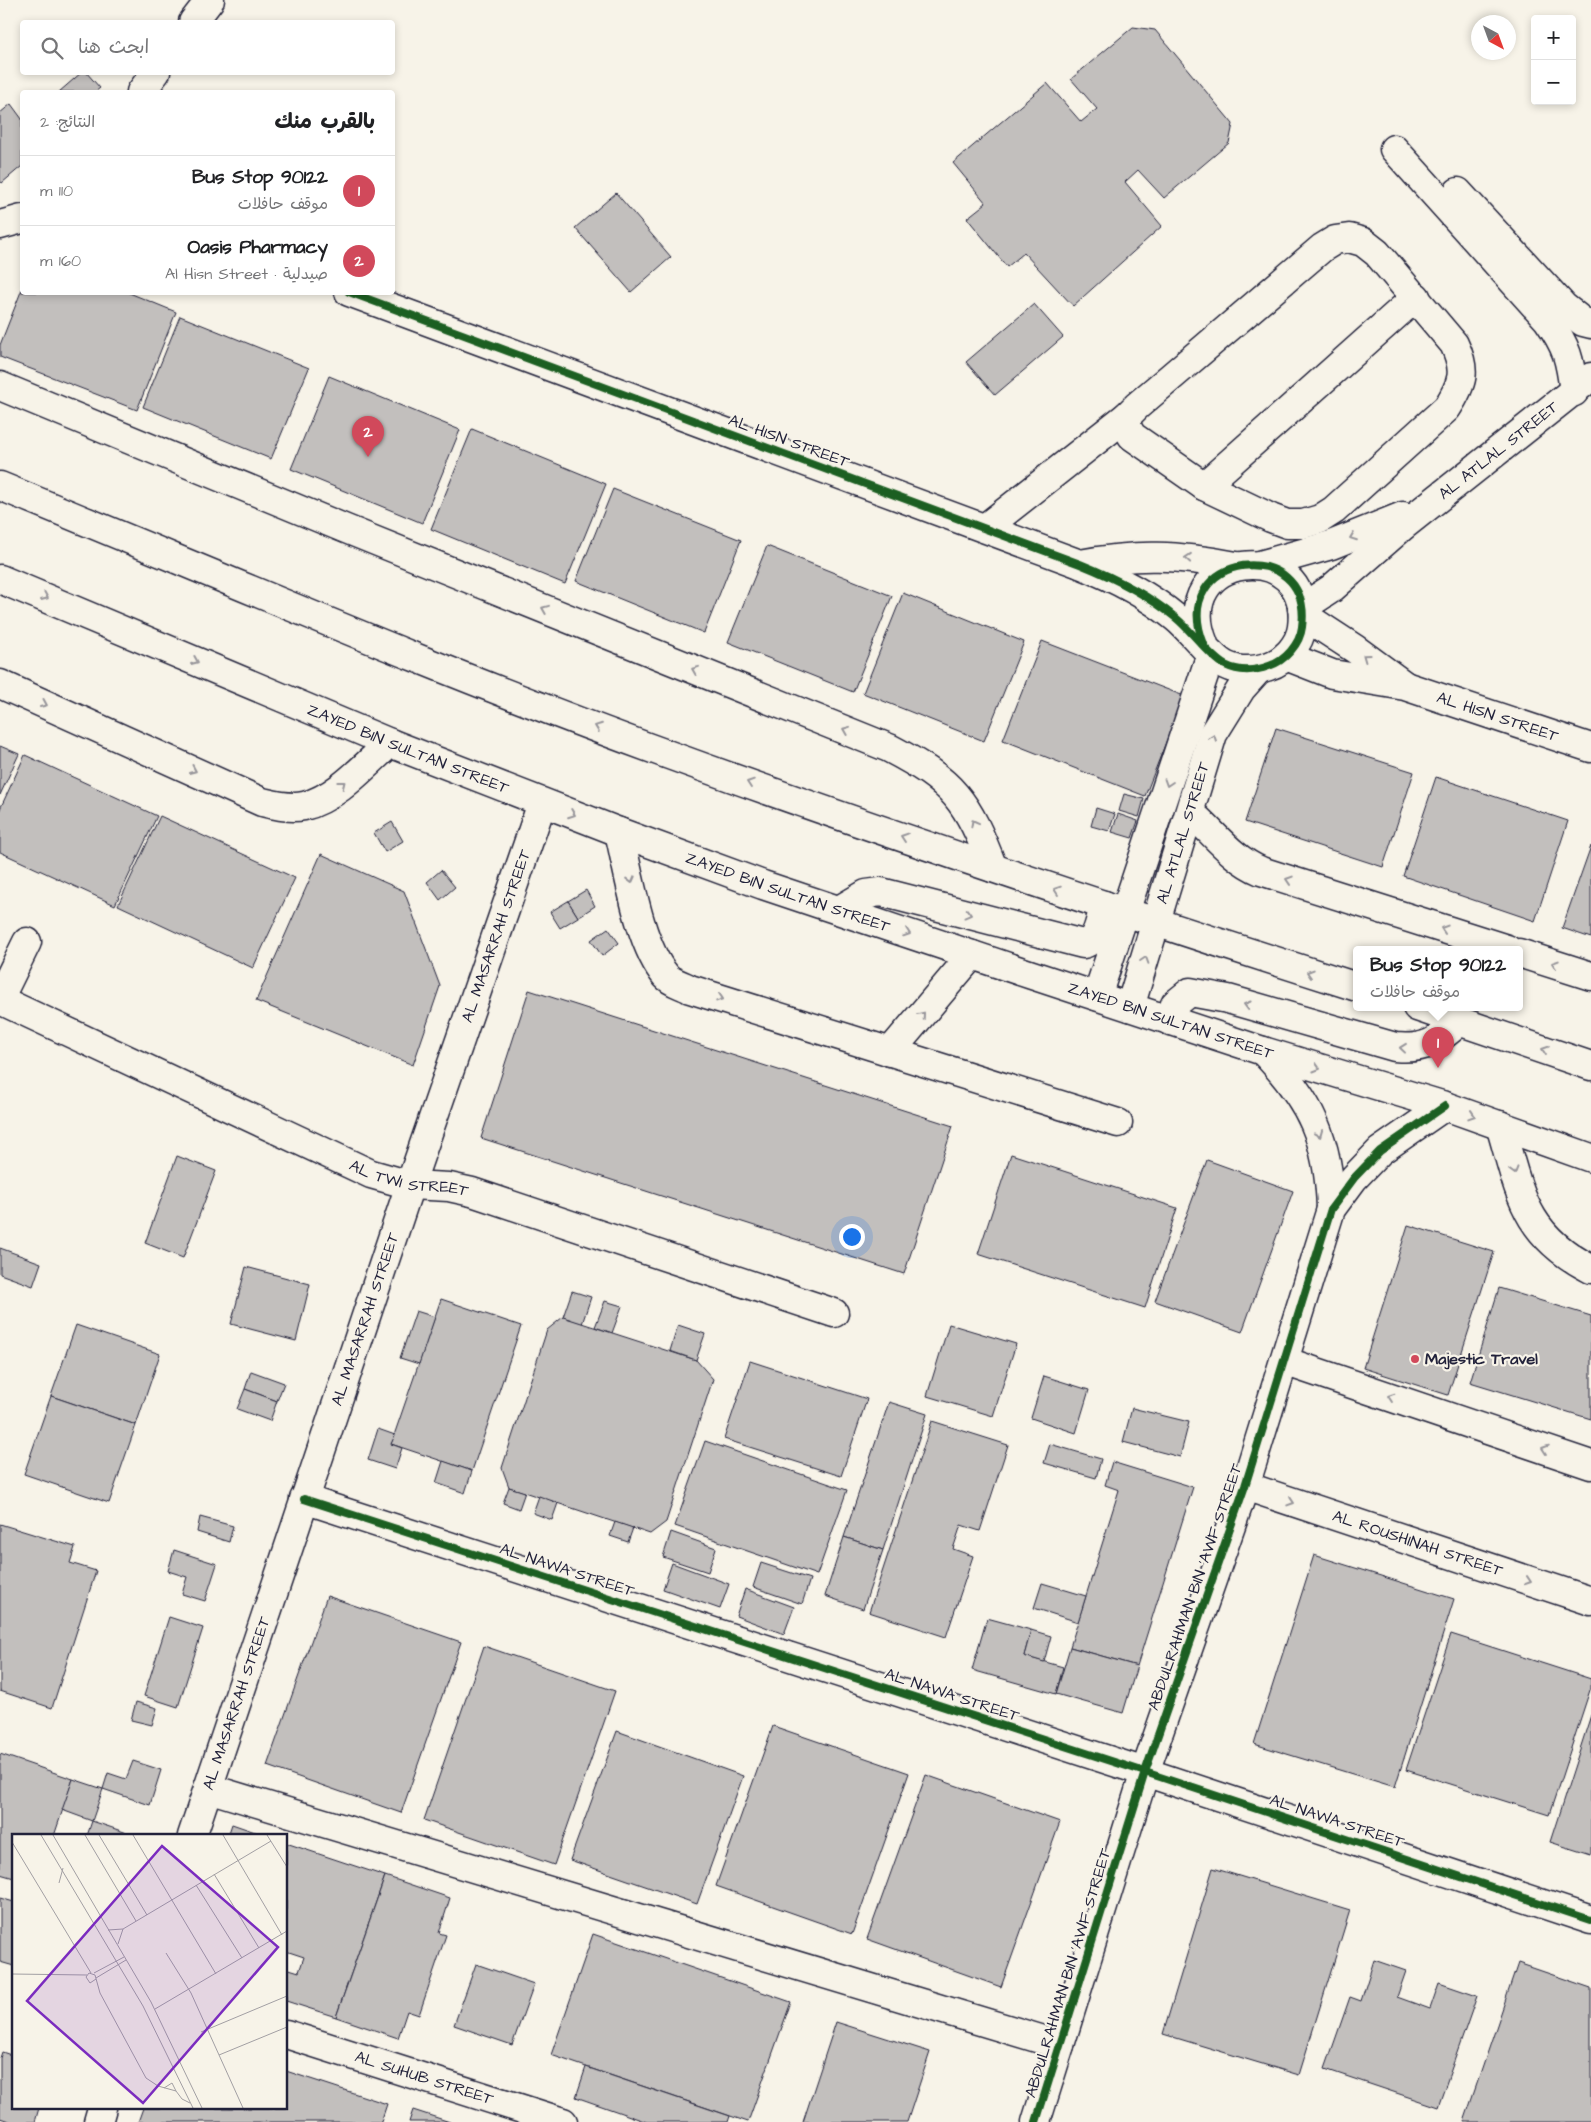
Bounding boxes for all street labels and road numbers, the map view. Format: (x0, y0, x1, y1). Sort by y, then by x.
street label: AL ATLAL STREET (1434, 396, 1563, 505)
street label: AL HISN STREET (726, 409, 853, 473)
street label: AL HISN STREET (1434, 686, 1561, 747)
street label: ZAYED BIN SULTAN STREET (304, 698, 512, 799)
street label: AL ATLAL STREET (1151, 759, 1215, 907)
street label: ZAYED BIN SULTAN STREET (682, 846, 893, 938)
street label: AL MASARRAH STREET (456, 847, 536, 1025)
street label: ZAYED BIN SULTAN STREET (1065, 977, 1276, 1065)
street label: AL TWI STREET (346, 1154, 471, 1202)
street label: AL MASARRAH STREET (326, 1230, 404, 1409)
street label: ABDULRAHMAN BIN 'AWF STREET (1142, 1461, 1248, 1713)
street label: AL ROUSHINAH STREET (1330, 1505, 1506, 1582)
street label: AL NAWA STREET (497, 1538, 637, 1602)
street label: AL MASARRAH STREET (197, 1614, 276, 1793)
street label: AL NAWA STREET (882, 1663, 1022, 1727)
street label: AL NAWA STREET (1267, 1789, 1407, 1853)
street label: ABDULRAHMAN BIN 'AWF STREET (1020, 1846, 1116, 2100)
street label: AL SUHUB STREET (352, 2046, 496, 2110)

